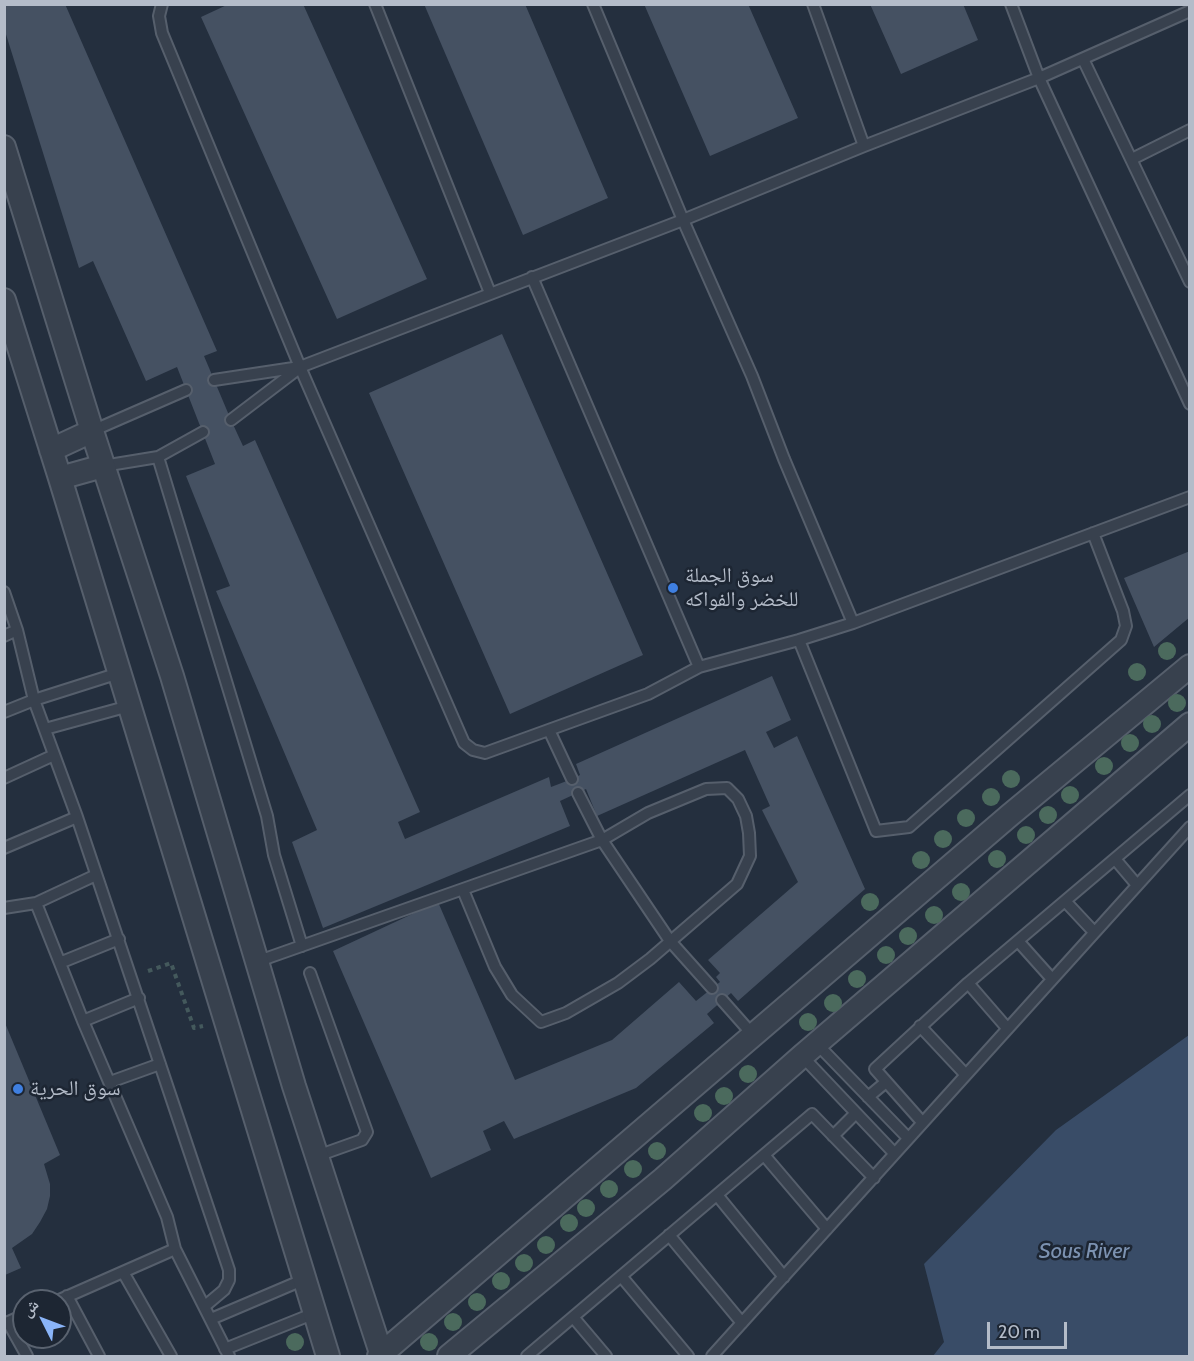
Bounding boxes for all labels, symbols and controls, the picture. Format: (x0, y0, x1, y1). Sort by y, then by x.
place label: سوق الجملة للخضر والفواكه (685, 563, 799, 613)
marker: سوق الجملة للخضر والفواكه (666, 581, 680, 595)
place label: سوق الحرية (30, 1076, 121, 1102)
marker: سوق الحرية (11, 1082, 25, 1096)
water label: Sous River (1039, 1239, 1129, 1265)
north arrow (12, 1289, 72, 1349)
text: ش (17, 1295, 42, 1321)
scale bar (990, 1310, 1070, 1348)
text: 20 m (998, 1321, 1040, 1343)

